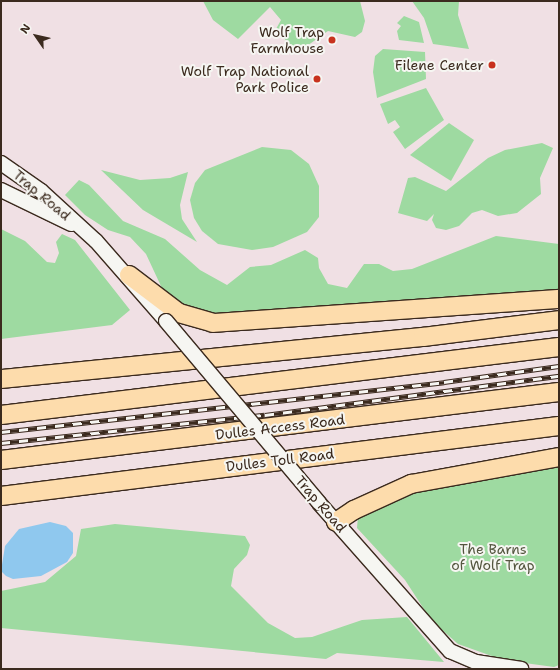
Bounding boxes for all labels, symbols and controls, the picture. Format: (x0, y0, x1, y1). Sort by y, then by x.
north arrow (16, 16, 56, 56)
text: N (17, 21, 34, 37)
place label: Wolf Trap Farmhouse (251, 24, 324, 56)
marker: Wolf Trap Farmhouse (327, 35, 337, 45)
place label: Filene Center (395, 57, 484, 73)
marker: Filene Center (487, 60, 497, 70)
place label: Wolf Trap National Park Police (181, 63, 309, 96)
marker: Wolf Trap National Park Police (312, 74, 322, 84)
street label: Trap Road (10, 166, 74, 224)
street label: Dulles Access Road (214, 411, 346, 443)
street label: Dulles Toll Road (225, 445, 335, 475)
street label: Trap Road (292, 472, 350, 536)
park label: The Barns of Wolf Trap (451, 541, 535, 574)

